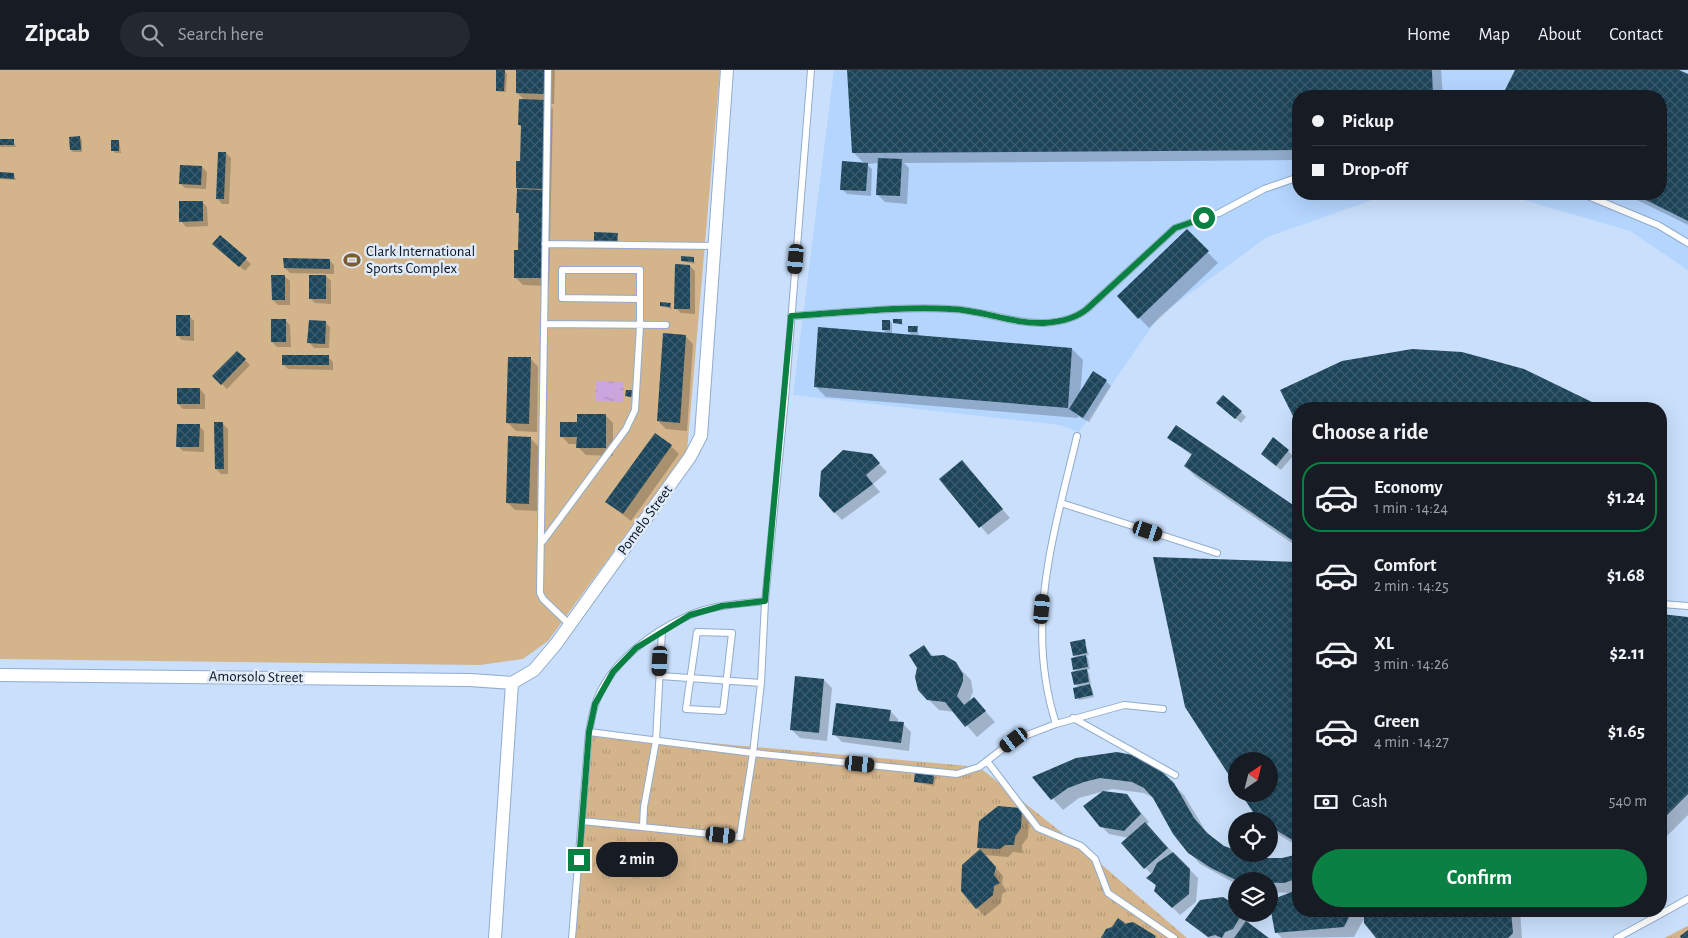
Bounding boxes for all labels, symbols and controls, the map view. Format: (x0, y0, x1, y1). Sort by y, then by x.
search box (120, 12, 470, 57)
icon: search (138, 21, 166, 49)
text: Zipcab (25, 22, 90, 46)
text: Search here (178, 25, 264, 44)
text: Home (1407, 26, 1450, 44)
text: Map (1478, 26, 1510, 44)
text: About (1538, 26, 1581, 44)
text: Contact (1609, 26, 1663, 44)
text: Pickup (1342, 112, 1394, 131)
text: Drop-off (1342, 160, 1407, 179)
route start (1193, 207, 1215, 229)
car (787, 243, 804, 275)
place label: Clark International Sports Complex (366, 244, 475, 276)
sports icon: Clark International Sports Complex (342, 250, 362, 270)
text: Choose a ride (1312, 421, 1428, 443)
icon: car (1314, 475, 1359, 520)
text: Economy (1374, 478, 1443, 497)
street label: Pomelo Street (615, 482, 675, 558)
text: $1.24 (1607, 488, 1645, 507)
text: 1 min · 14:24 (1374, 500, 1448, 516)
car (1131, 519, 1164, 543)
icon: car (1314, 553, 1359, 598)
text: Comfort (1374, 556, 1436, 575)
text: $1.68 (1607, 566, 1645, 585)
text: 2 min · 14:25 (1374, 578, 1449, 594)
car (1033, 593, 1050, 625)
icon: car (1314, 631, 1359, 676)
text: XL (1374, 634, 1394, 653)
text: $2.11 (1609, 644, 1645, 663)
car (651, 646, 668, 676)
text: 3 min · 14:26 (1374, 656, 1449, 672)
street label: Amorsolo Street (209, 669, 304, 685)
icon: car (1314, 709, 1359, 754)
text: Green (1374, 712, 1420, 731)
text: $1.65 (1608, 722, 1645, 741)
car (997, 725, 1030, 755)
text: 4 min · 14:27 (1374, 734, 1449, 750)
north arrow (1228, 752, 1278, 802)
map controls (1228, 752, 1278, 922)
car (844, 755, 875, 773)
icon: cash (1312, 788, 1340, 816)
text: Cash (1352, 792, 1388, 811)
text: 540 m (1609, 793, 1647, 809)
button: locate (1228, 812, 1278, 862)
car (705, 826, 736, 844)
callout: 2 min (596, 842, 679, 878)
route end (568, 849, 590, 871)
button: Confirm (1312, 849, 1647, 907)
text: 2 min (619, 851, 655, 867)
button: layers (1228, 872, 1278, 922)

